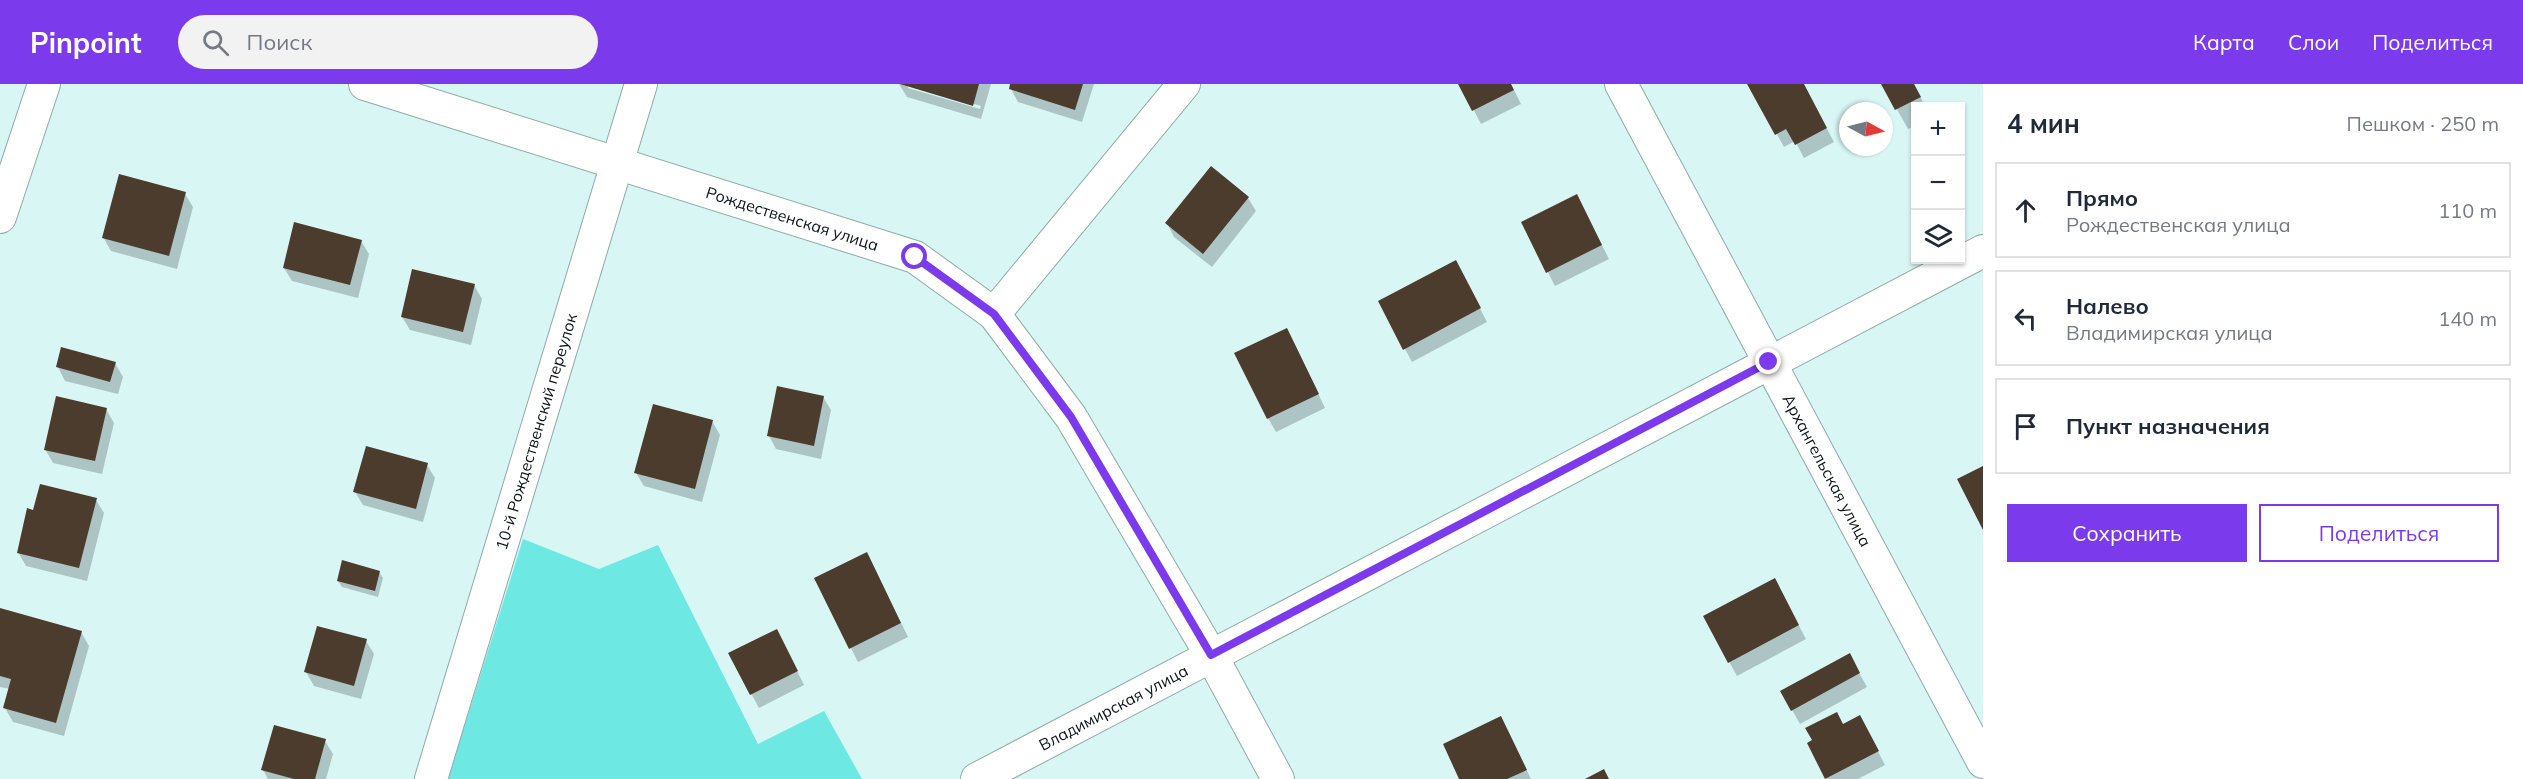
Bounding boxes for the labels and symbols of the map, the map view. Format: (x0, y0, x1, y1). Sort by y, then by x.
north arrow (1839, 102, 1893, 156)
street label: Рождественская улица (704, 182, 881, 255)
route start (901, 243, 927, 269)
street label: 10-й Рождественский переулок (491, 311, 581, 552)
route end (1755, 348, 1781, 374)
street label: Архангельская улица (1779, 391, 1876, 550)
street label: Владимирская улица (1035, 660, 1191, 755)

